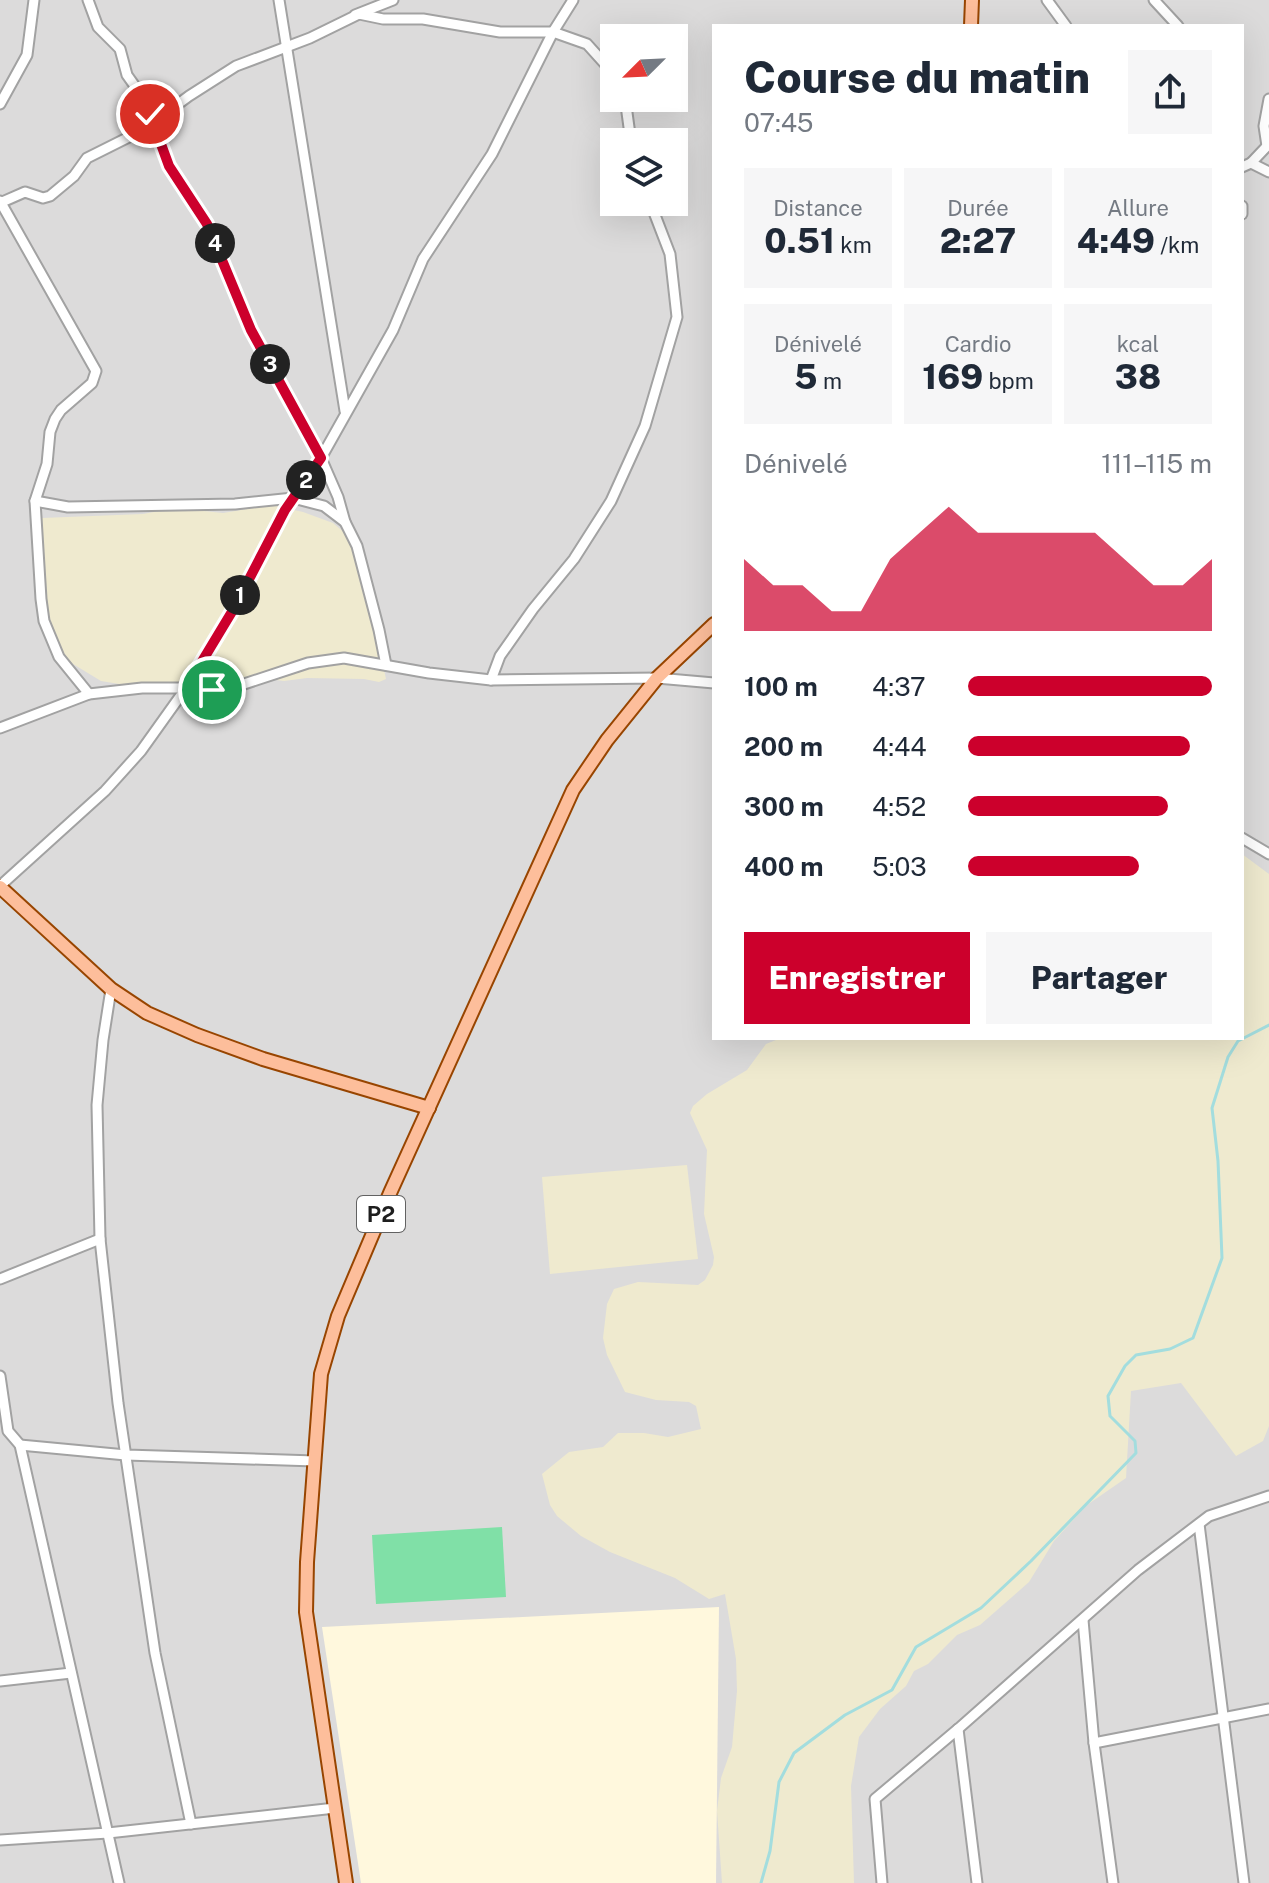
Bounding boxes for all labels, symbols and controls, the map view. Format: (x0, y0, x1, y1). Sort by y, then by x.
north arrow (600, 24, 688, 112)
map controls (600, 24, 688, 216)
button: share (1128, 50, 1212, 134)
text: Course du matin (744, 51, 1090, 103)
pin (116, 80, 184, 148)
icon: check (128, 92, 172, 136)
text: 07:45 (744, 107, 814, 138)
button: layers (600, 128, 688, 216)
text: Distance (773, 195, 863, 221)
text: Durée (947, 195, 1009, 221)
text: Allure (1107, 195, 1169, 221)
text: 0.51 (764, 221, 835, 261)
text: 2:27 (940, 221, 1016, 261)
text: 4:49 (1077, 221, 1155, 261)
pin: 4 (195, 223, 235, 263)
text: 4 (208, 230, 222, 256)
text: km (835, 232, 872, 258)
text: /km (1155, 232, 1199, 258)
text: Dénivelé (774, 331, 862, 357)
text: Cardio (945, 331, 1011, 357)
text: kcal (1117, 331, 1159, 357)
pin: 3 (250, 344, 290, 384)
text: 3 (263, 351, 277, 377)
text: 5 (794, 357, 818, 397)
text: 169 (922, 357, 983, 397)
text: 38 (1115, 357, 1161, 397)
text: m (818, 368, 842, 394)
text: bpm (983, 368, 1034, 394)
text: Dénivelé (744, 448, 848, 479)
text: 111–115 m (1101, 448, 1212, 479)
pin: 2 (286, 460, 326, 500)
text: 2 (299, 467, 313, 493)
pin: 1 (220, 575, 260, 615)
text: 1 (235, 582, 245, 608)
pin (178, 656, 246, 724)
icon: arrive (190, 668, 234, 712)
text: 100 m (744, 671, 818, 702)
text: 4:37 (872, 671, 926, 702)
text: 200 m (744, 731, 823, 762)
text: 4:44 (872, 731, 927, 762)
text: 300 m (744, 791, 824, 822)
text: 4:52 (872, 791, 926, 822)
text: 400 m (744, 851, 824, 882)
text: 5:03 (872, 851, 927, 882)
button: Enregistrer (744, 932, 970, 1024)
button: Partager (986, 932, 1212, 1024)
road number: P2 (357, 1196, 405, 1232)

